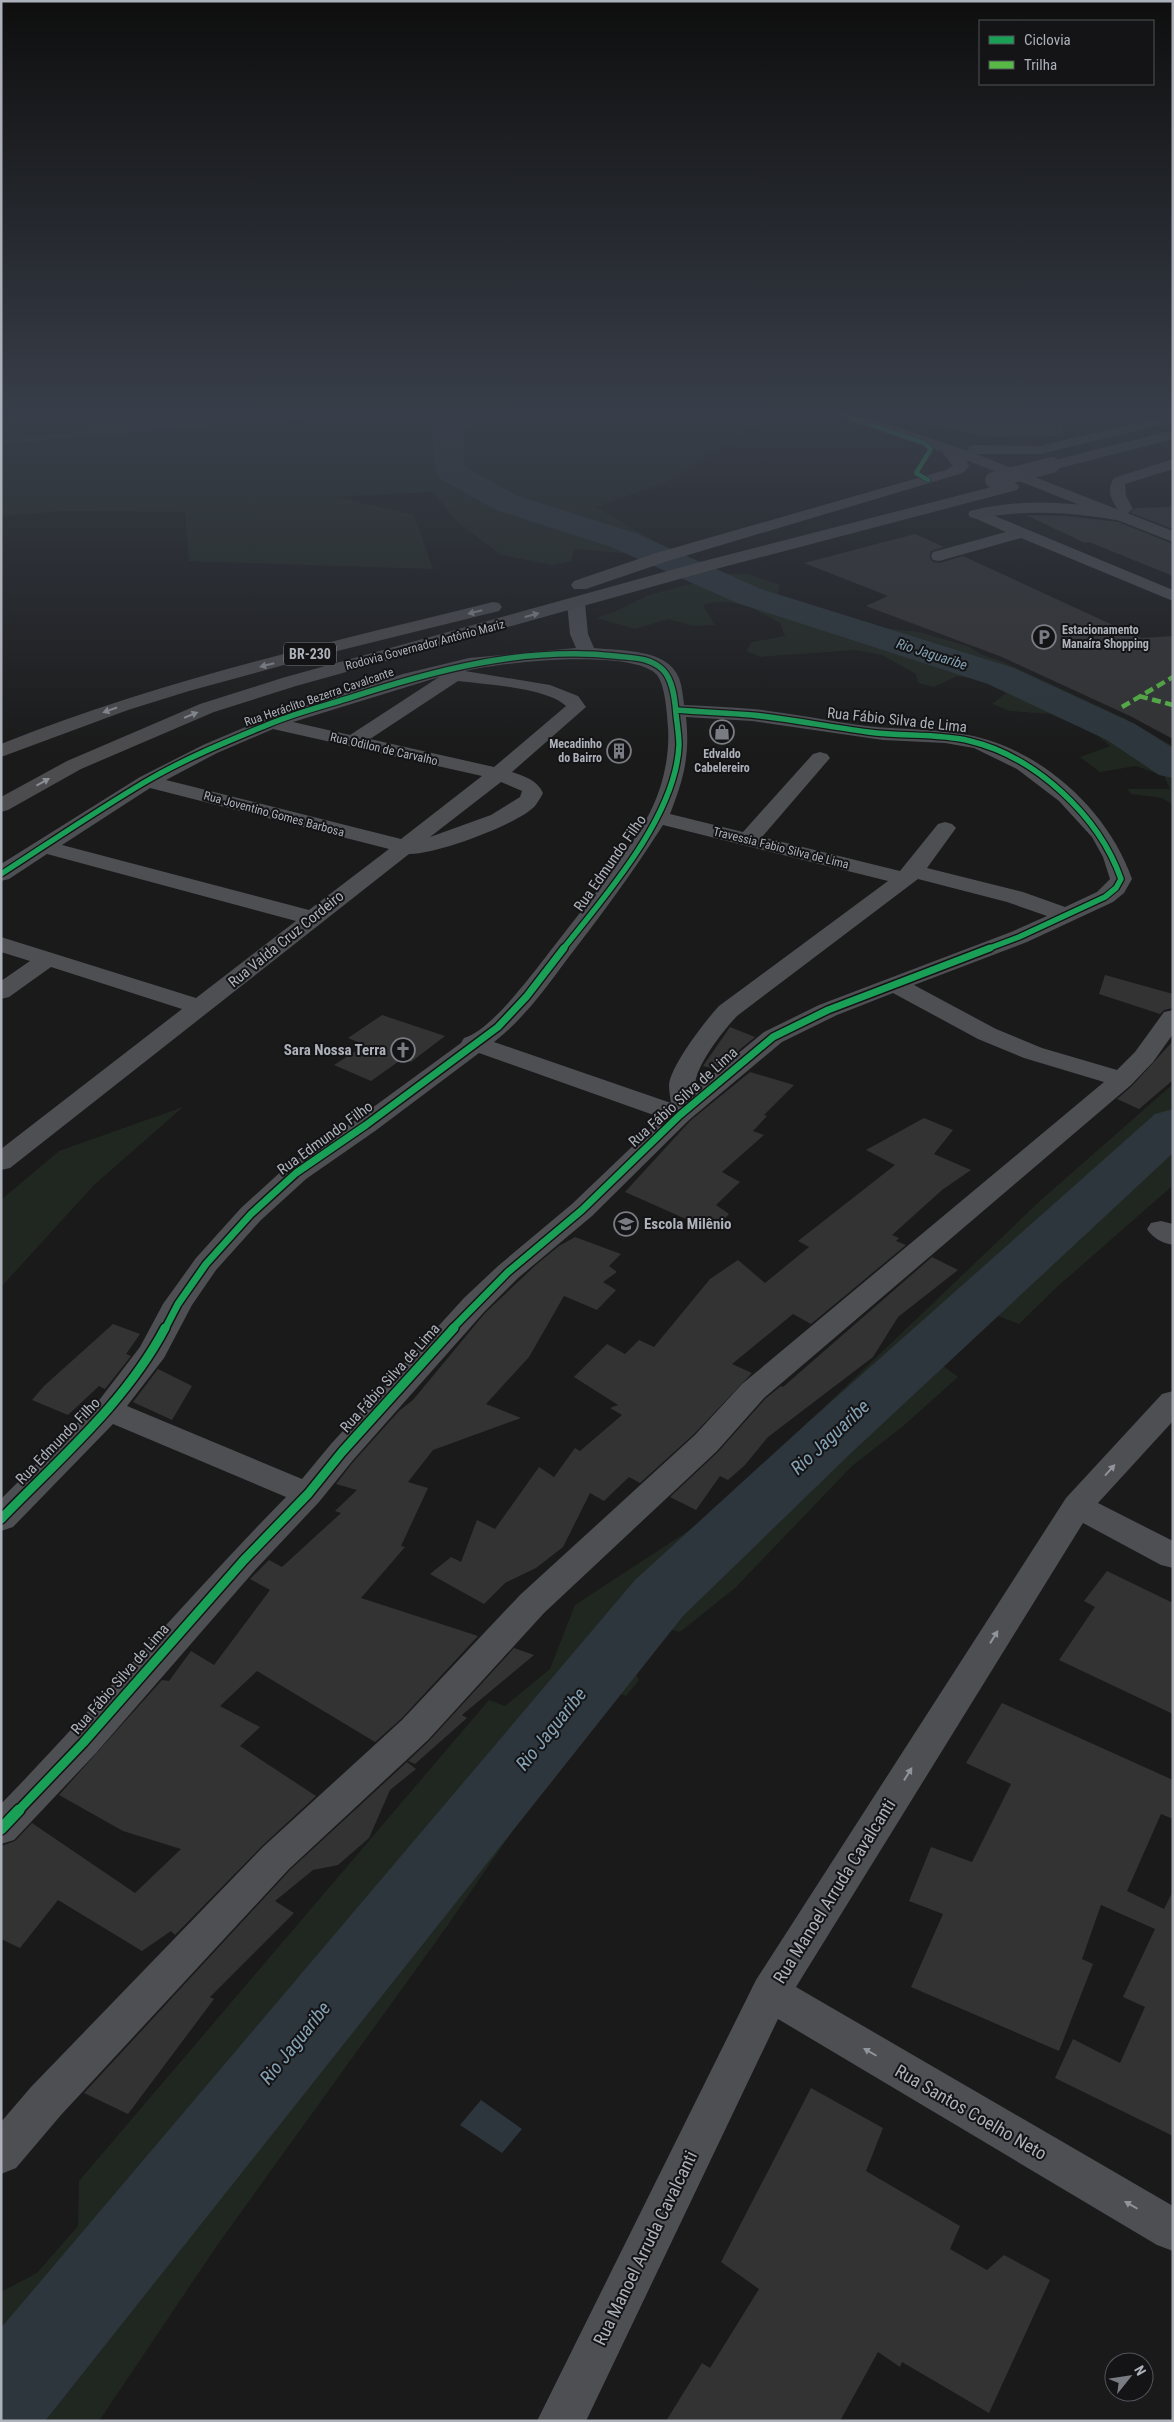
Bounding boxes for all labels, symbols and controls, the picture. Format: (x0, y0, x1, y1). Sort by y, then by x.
legend (979, 20, 1154, 85)
text: Ciclovia (1024, 31, 1071, 49)
text: Trilha (1024, 56, 1057, 74)
one-way arrow (467, 608, 482, 616)
one-way arrow (525, 611, 540, 619)
street label: Rodovia Governador Antônio Mariz (344, 617, 506, 673)
place label: Estacionamento Manaíra Shopping (1062, 623, 1149, 651)
parking icon: Estacionamento Manaíra Shopping (1031, 624, 1057, 650)
water label: Rio Jaguaribe (895, 635, 969, 673)
road number: BR-230 (284, 642, 336, 666)
one-way arrow (259, 661, 274, 669)
street label: Rua Heráclito Bezerra Cavalcante (242, 665, 396, 729)
street label: Rua Fábio Silva de Lima (826, 704, 968, 736)
one-way arrow (103, 707, 118, 714)
one-way arrow (184, 711, 199, 719)
shop icon: Edvaldo Cabelereiro (709, 719, 735, 745)
street label: Rua Odilon de Carvalho (329, 730, 439, 768)
place label: Mecadinho do Bairro (549, 737, 602, 765)
building icon: Mecadinho do Bairro (606, 738, 632, 764)
place label: Edvaldo Cabelereiro (694, 747, 750, 775)
one-way arrow (36, 778, 51, 786)
street label: Rua Joventino Gomes Barbosa (202, 788, 346, 840)
street label: Rua Edmundo Filho (570, 811, 650, 915)
street label: Travessia Fabio Silva de Lima (712, 824, 851, 872)
street label: Rua Valda Cruz Cordeiro (225, 887, 347, 991)
church icon: Sara Nossa Terra (390, 1037, 416, 1063)
place label: Sara Nossa Terra (284, 1041, 386, 1059)
street label: Rua Fábio Silva de Lima (625, 1043, 741, 1151)
street label: Rua Edmundo Filho (274, 1097, 376, 1179)
school or university icon: Escola Milênio (613, 1211, 639, 1237)
place label: Escola Milênio (644, 1215, 732, 1233)
street label: Rua Fábio Silva de Lima (336, 1320, 444, 1436)
street label: Rua Edmundo Filho (12, 1394, 104, 1488)
water label: Rio Jaguaribe (786, 1395, 874, 1479)
one-way arrow (1104, 1463, 1115, 1476)
street label: Rua Fábio Silva de Lima (67, 1620, 173, 1738)
one-way arrow (990, 1630, 999, 1644)
water label: Rio Jaguaribe (511, 1683, 591, 1775)
one-way arrow (903, 1768, 912, 1781)
street label: Rua Manoel Arruda Cavalcanti (769, 1795, 899, 1987)
water label: Rio Jaguaribe (255, 1997, 335, 2089)
one-way arrow (863, 2048, 876, 2057)
street label: Rua Santos Coelho Neto (891, 2060, 1051, 2164)
street label: Rua Manoel Arruda Cavalcanti (589, 2147, 701, 2349)
one-way arrow (1124, 2201, 1137, 2210)
north arrow (1104, 2352, 1154, 2402)
text: N (1131, 2363, 1149, 2378)

